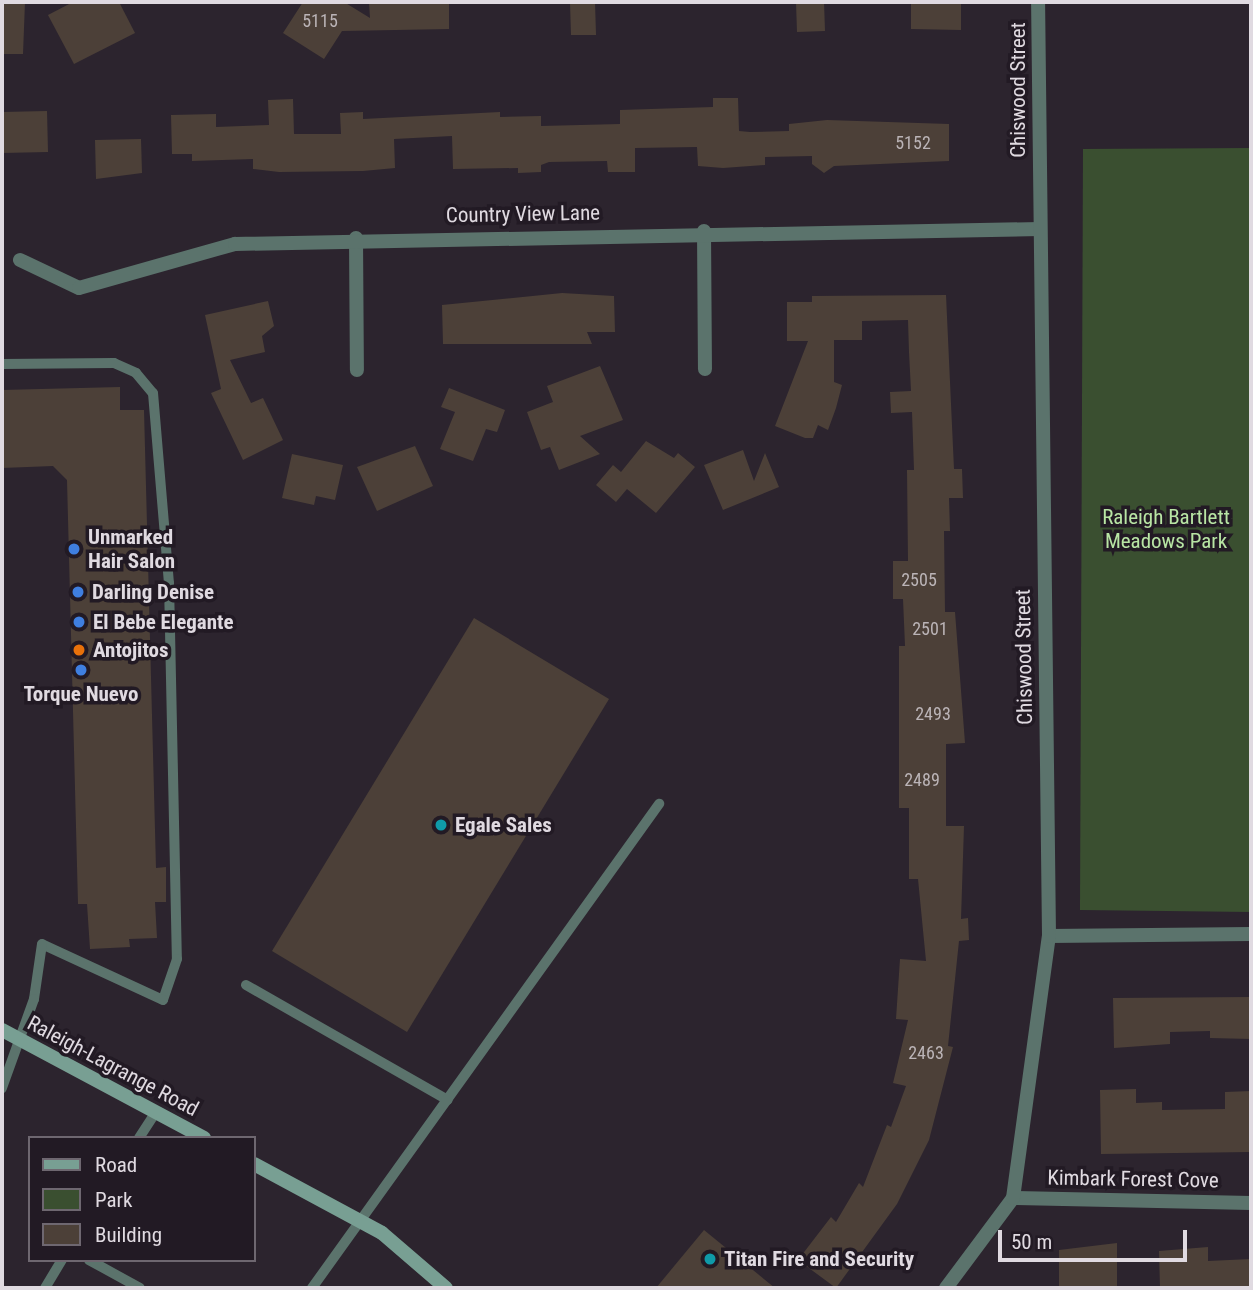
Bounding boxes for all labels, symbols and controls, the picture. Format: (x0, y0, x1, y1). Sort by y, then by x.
house number: 5115 (302, 10, 338, 32)
street label: Chiswood Street (1005, 22, 1031, 158)
house number: 5152 (895, 132, 931, 154)
street label: Country View Lane (446, 200, 600, 228)
park label: Raleigh Bartlett Meadows Park (1102, 504, 1230, 554)
place label: Unmarked Hair Salon (88, 524, 175, 574)
marker: Unmarked Hair Salon (66, 541, 82, 557)
house number: 2505 (901, 569, 937, 591)
place label: Darling Denise (92, 579, 214, 605)
marker: Darling Denise (70, 584, 86, 600)
street label: Chiswood Street (1010, 589, 1038, 725)
place label: El Bebe Elegante (93, 609, 233, 635)
marker: El Bebe Elegante (71, 614, 87, 630)
house number: 2501 (912, 618, 948, 640)
place label: Antojitos (93, 637, 169, 663)
marker: Antojitos (71, 642, 87, 658)
marker: Torque Nuevo (73, 662, 89, 678)
place label: Torque Nuevo (24, 681, 138, 707)
house number: 2493 (915, 703, 951, 725)
house number: 2489 (904, 769, 940, 791)
place label: Egale Sales (455, 812, 552, 838)
marker: Egale Sales (433, 817, 449, 833)
street label: Raleigh-Lagrange Road (23, 1010, 203, 1122)
house number: 2463 (908, 1042, 944, 1064)
legend (28, 1136, 256, 1262)
text: Road (95, 1153, 137, 1177)
street label: Kimbark Forest Cove (1047, 1165, 1219, 1193)
text: Park (95, 1188, 132, 1212)
scale bar (1001, 1216, 1190, 1260)
text: Building (95, 1223, 162, 1247)
text: 50 m (1011, 1230, 1052, 1254)
place label: Titan Fire and Security (724, 1246, 914, 1272)
marker: Titan Fire and Security (702, 1251, 718, 1267)

